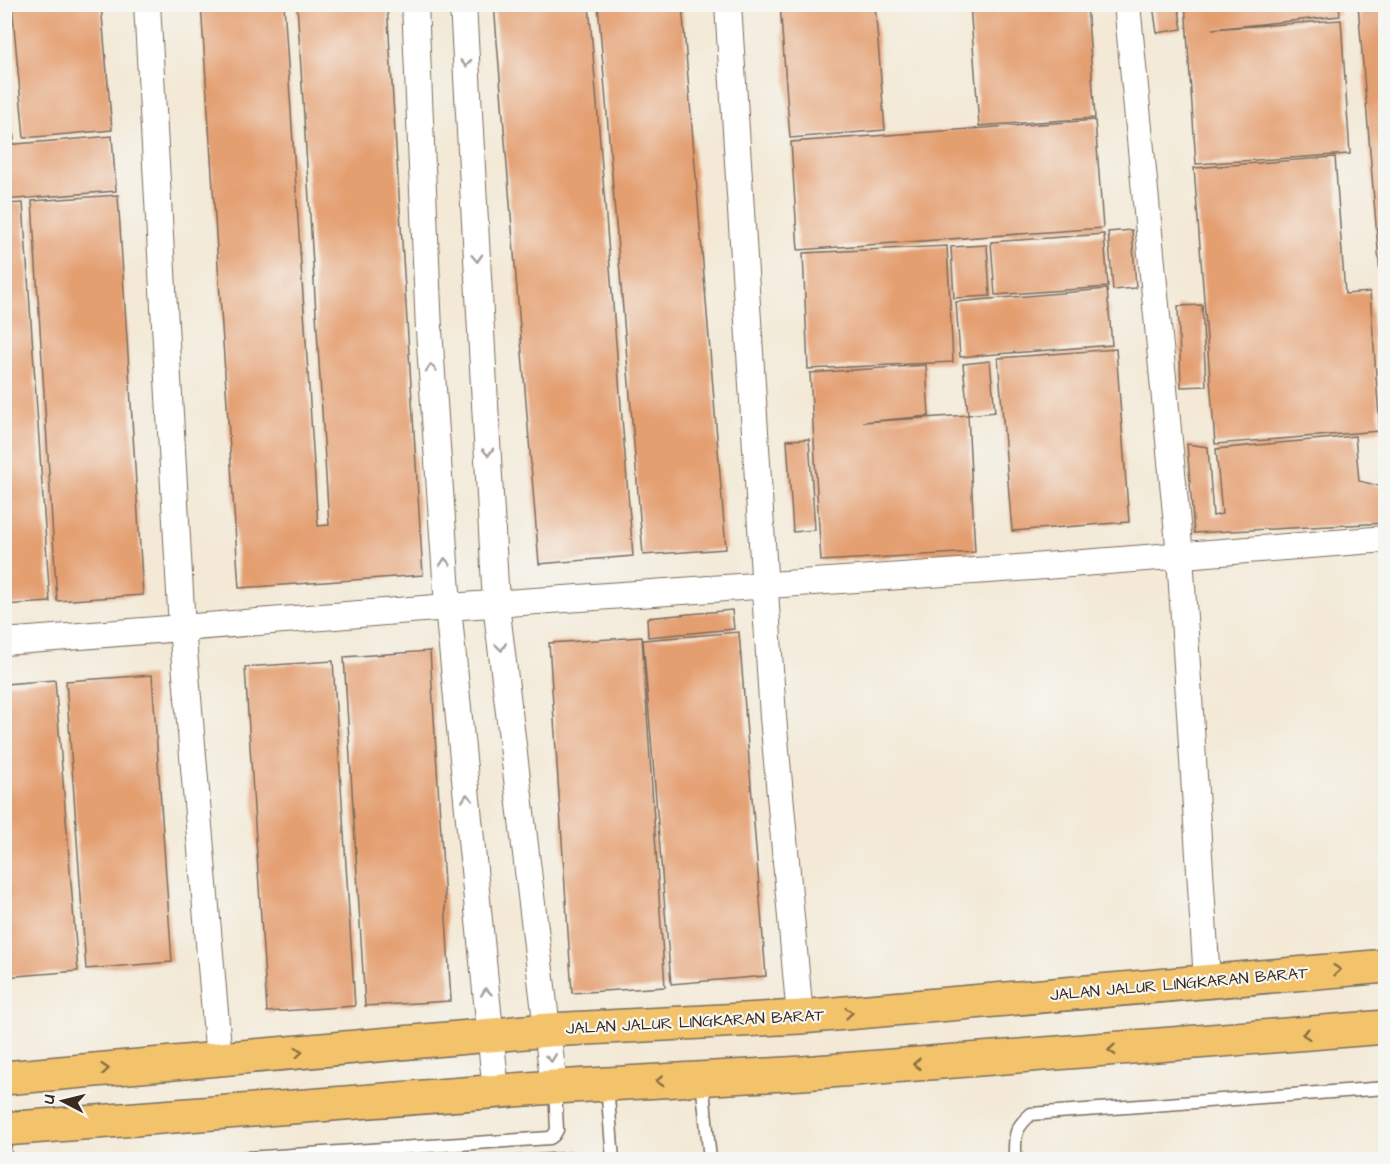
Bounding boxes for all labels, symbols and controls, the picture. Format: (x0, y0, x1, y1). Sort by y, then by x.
one-way arrow (459, 58, 472, 67)
one-way arrow (470, 253, 483, 262)
one-way arrow (425, 363, 438, 372)
one-way arrow (481, 448, 494, 457)
one-way arrow (438, 558, 451, 567)
one-way arrow (495, 642, 507, 651)
one-way arrow (461, 793, 474, 803)
street label: JALAN JALUR LINGKARAN BARAT (1049, 962, 1309, 1006)
one-way arrow (1332, 964, 1341, 977)
one-way arrow (480, 987, 493, 997)
street label: JALAN JALUR LINGKARAN BARAT (565, 1004, 825, 1040)
one-way arrow (845, 1006, 854, 1019)
one-way arrow (1302, 1027, 1311, 1040)
one-way arrow (1107, 1043, 1116, 1056)
one-way arrow (294, 1046, 303, 1059)
one-way arrow (544, 1054, 557, 1063)
one-way arrow (913, 1057, 922, 1070)
one-way arrow (100, 1063, 109, 1076)
north arrow (33, 1071, 93, 1131)
one-way arrow (656, 1075, 665, 1088)
text: U (38, 1093, 61, 1105)

